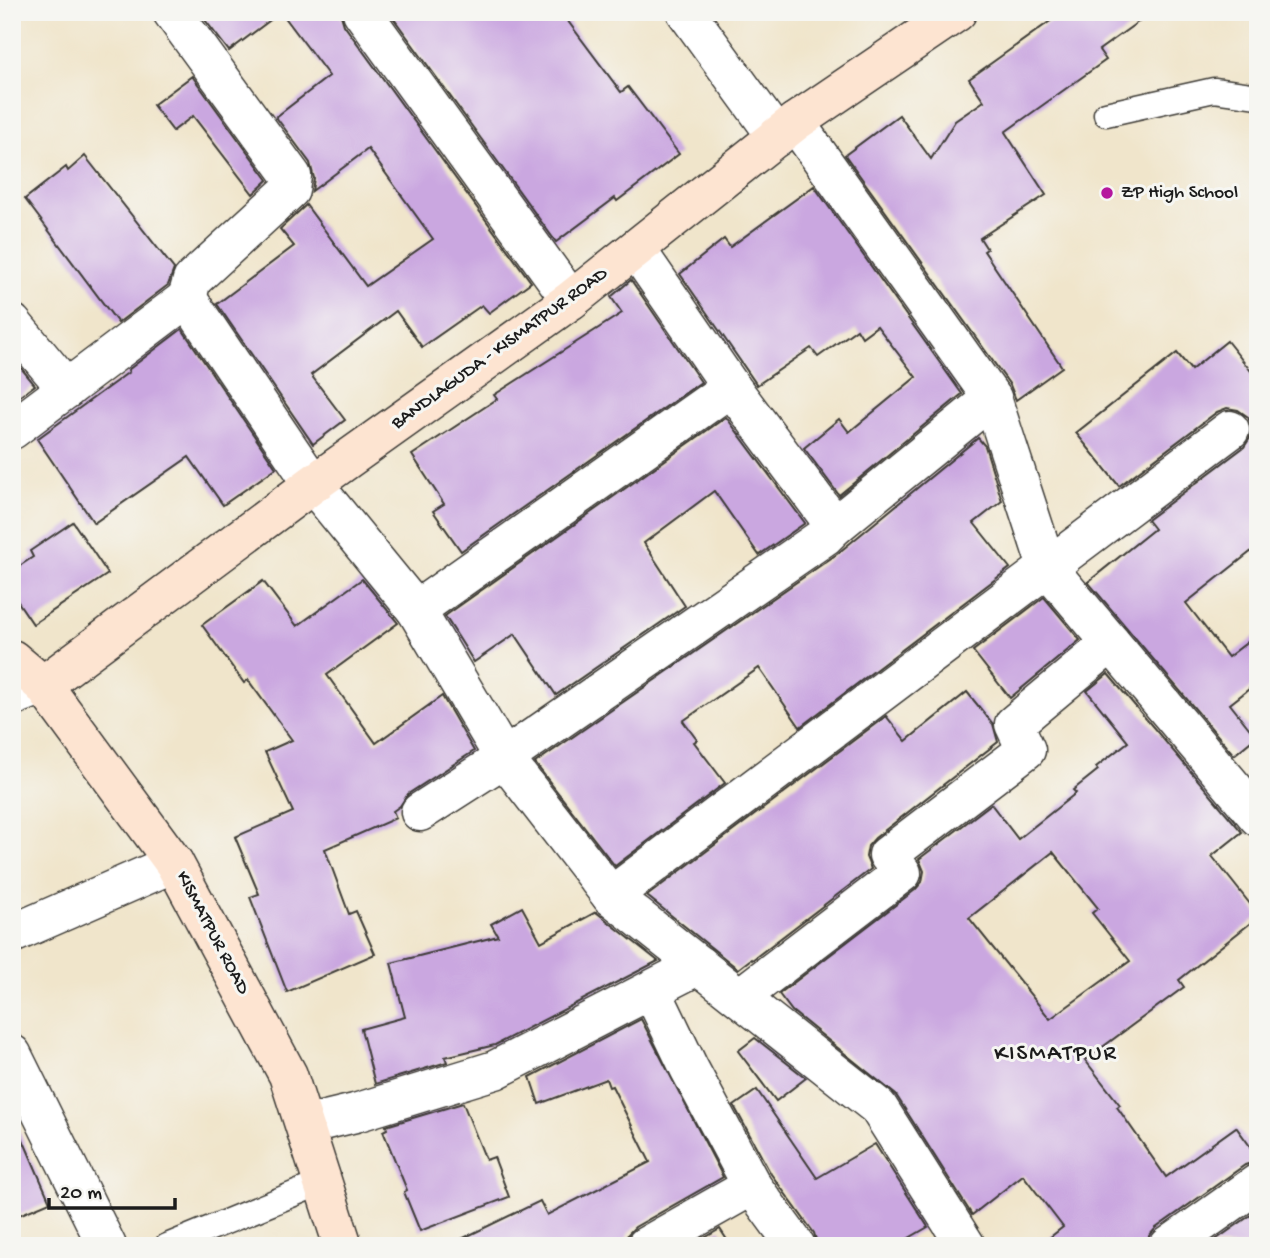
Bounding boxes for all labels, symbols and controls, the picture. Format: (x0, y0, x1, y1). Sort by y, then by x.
place label: ZP High School (1121, 182, 1238, 205)
marker: ZP High School (1099, 185, 1115, 201)
street label: BANDLAGUDA - KISMATPUR ROAD (387, 262, 613, 436)
street label: KISMATPUR ROAD (170, 867, 254, 999)
district label: KISMATPUR (994, 1041, 1118, 1068)
scale bar (49, 1167, 175, 1211)
text: 20 m (60, 1182, 102, 1207)

